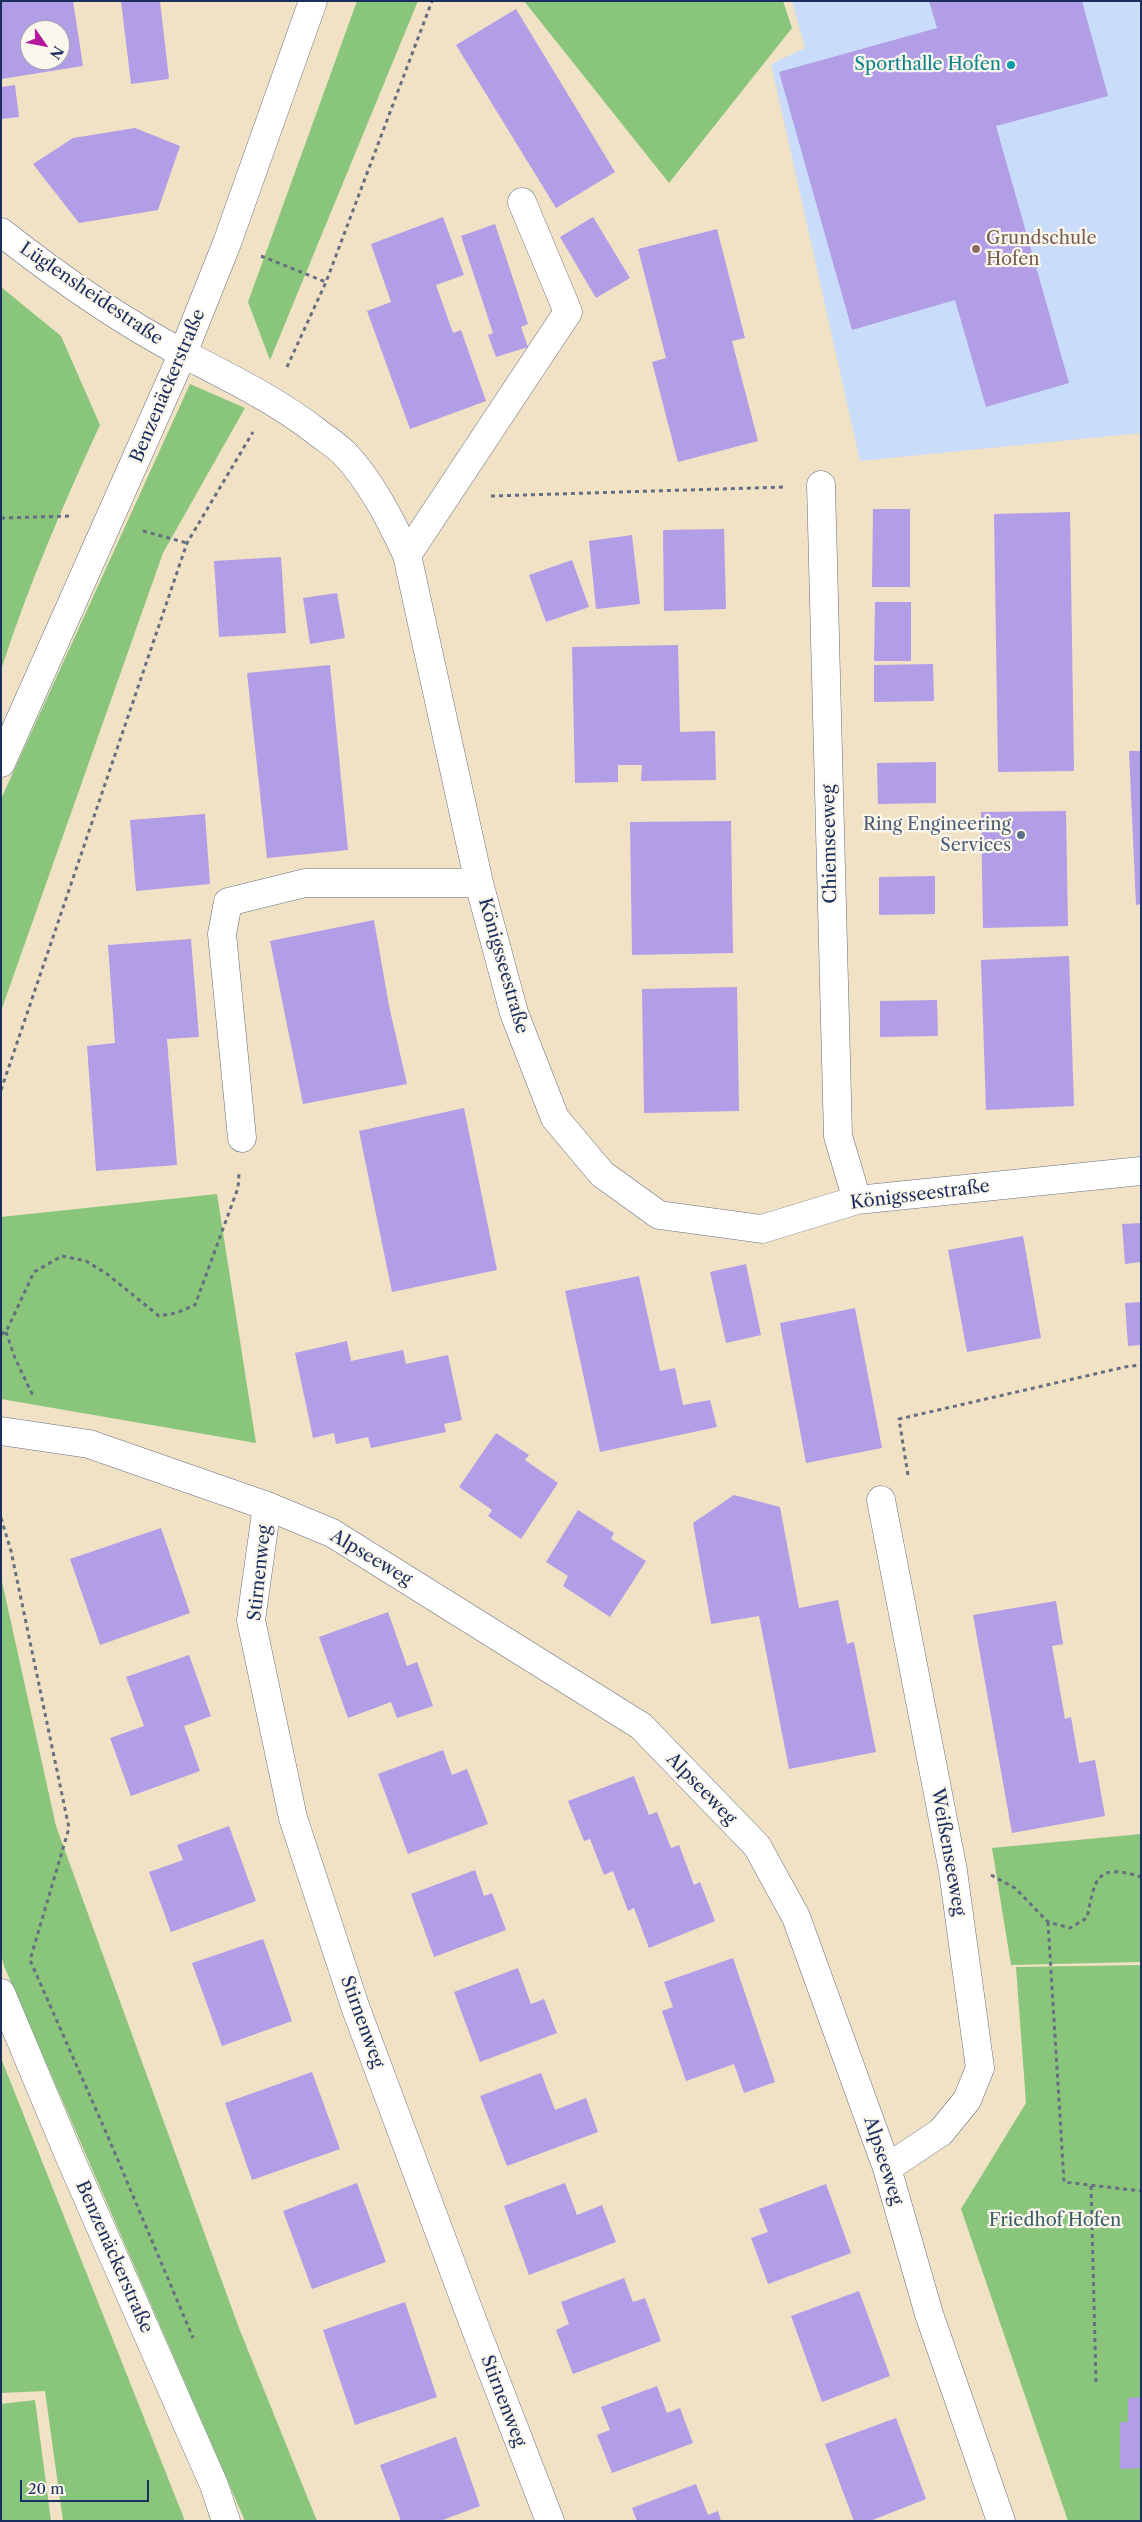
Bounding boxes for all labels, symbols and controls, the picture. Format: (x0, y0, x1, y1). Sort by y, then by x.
north arrow (20, 20, 70, 70)
text: N (46, 43, 68, 63)
place label: Sporthalle Hofen (854, 54, 1001, 76)
marker: Sporthalle Hofen (1005, 59, 1017, 71)
place label: Grundschule Hofen (986, 228, 1096, 270)
street label: Lüglensheidestraße (15, 238, 167, 350)
marker: Grundschule Hofen (970, 243, 982, 255)
street label: Benzenäckerstraße (126, 306, 210, 466)
street label: Chiemseeweg (818, 784, 842, 904)
place label: Ring Engineering Services (863, 814, 1011, 856)
marker: Ring Engineering Services (1015, 829, 1027, 841)
street label: Königsseestraße (473, 896, 533, 1036)
street label: Königsseestraße (849, 1176, 991, 1214)
street label: Stirnenweg (244, 1524, 276, 1622)
street label: Alpseeweg (326, 1525, 416, 1591)
street label: Alpseeweg (661, 1749, 741, 1829)
street label: Weißenseeweg (926, 1786, 970, 1918)
street label: Stirnenweg (335, 1973, 389, 2071)
street label: Alpseeweg (859, 2114, 907, 2208)
street label: Benzenäckerstraße (71, 2177, 157, 2337)
park label: Friedhof Hofen (989, 2210, 1121, 2232)
street label: Stirnenweg (476, 2352, 530, 2450)
scale bar (22, 2470, 151, 2502)
text: 20 m (28, 2479, 64, 2498)

